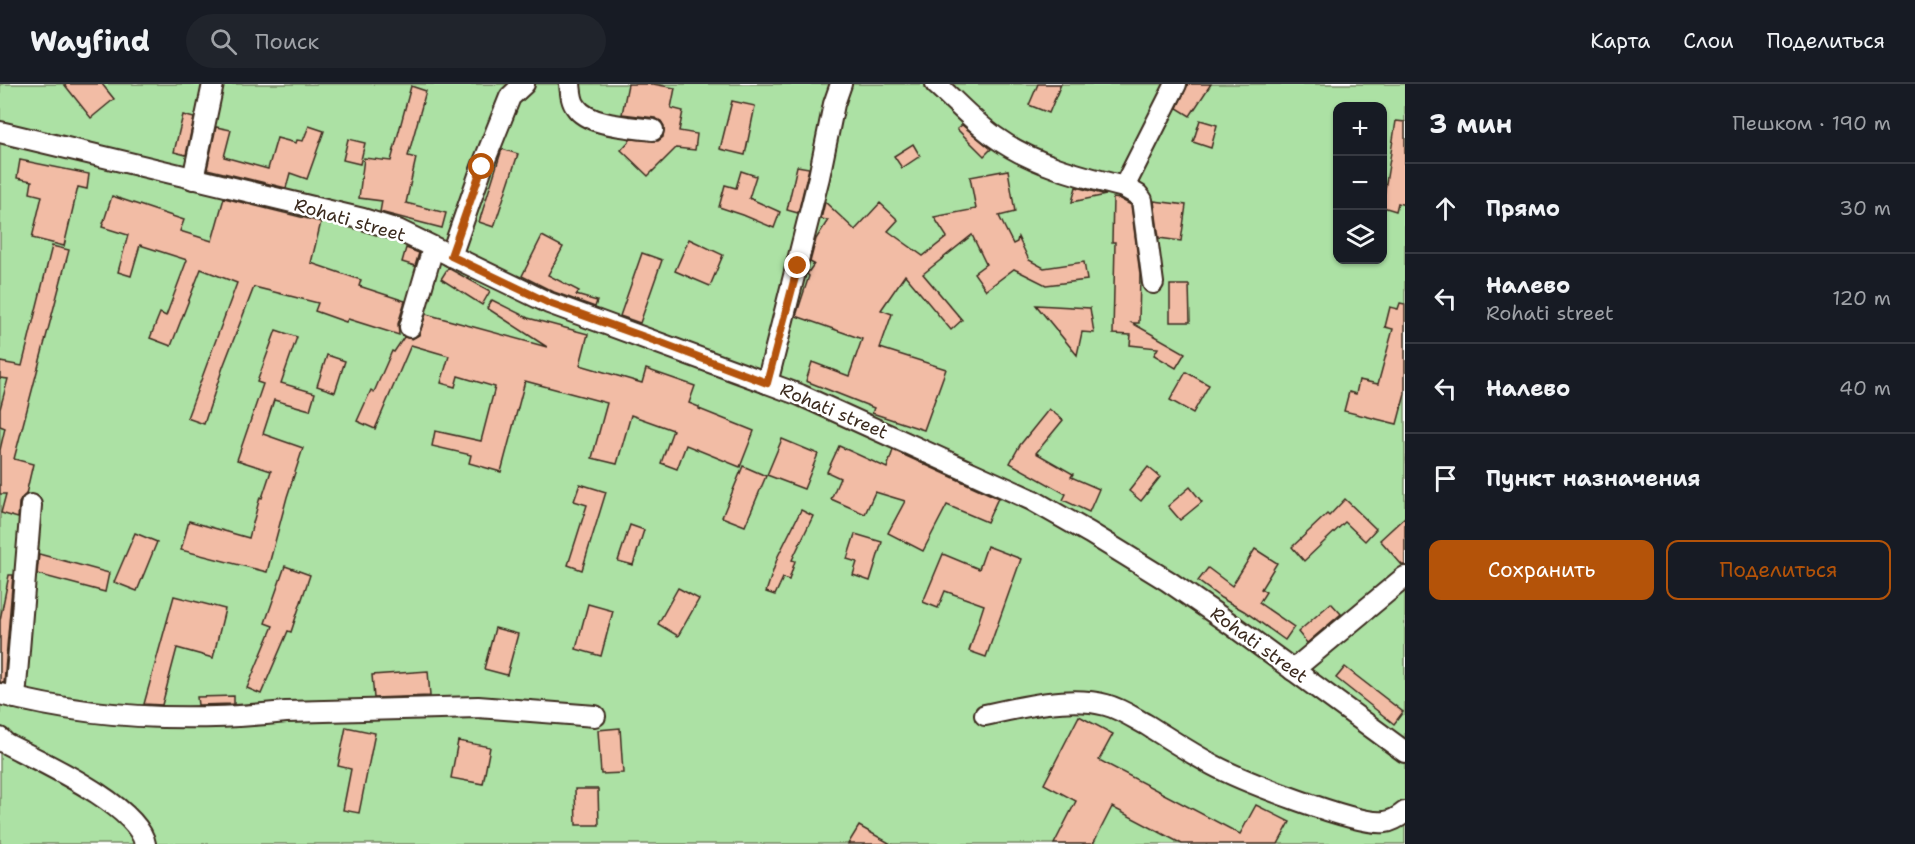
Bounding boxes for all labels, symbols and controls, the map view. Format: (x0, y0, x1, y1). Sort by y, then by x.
search box (186, 14, 606, 68)
text: Wayfind (30, 22, 150, 60)
icon: search (207, 25, 240, 58)
text: Поиск (255, 27, 319, 56)
text: Карта (1590, 27, 1650, 55)
text: Слои (1683, 27, 1734, 55)
text: Поделиться (1767, 27, 1885, 55)
map controls (1333, 102, 1387, 264)
button: + (1333, 102, 1387, 156)
text: 3 мин (1429, 106, 1512, 141)
text: Пешком · 190 m (1733, 110, 1891, 136)
route start (468, 153, 494, 179)
button: − (1333, 156, 1387, 210)
icon: ahead (1429, 192, 1462, 225)
street label: Rohati street (291, 193, 409, 247)
text: Прямо (1486, 194, 1560, 223)
text: 30 m (1839, 195, 1891, 221)
button: layers (1333, 210, 1387, 264)
route end (784, 252, 810, 278)
text: Налево (1486, 271, 1570, 300)
icon: left (1429, 282, 1462, 315)
text: 120 m (1832, 285, 1891, 311)
text: Rohati street (1486, 300, 1614, 326)
icon: left (1429, 372, 1462, 405)
text: Налево (1486, 374, 1570, 403)
text: 40 m (1839, 375, 1891, 401)
street label: Rohati street (776, 377, 892, 445)
icon: arrive (1429, 462, 1462, 495)
text: Пункт назначения (1486, 464, 1700, 493)
button: Сохранить (1429, 540, 1654, 600)
button: Поделиться (1666, 540, 1891, 600)
street label: Rohati street (1205, 601, 1313, 689)

